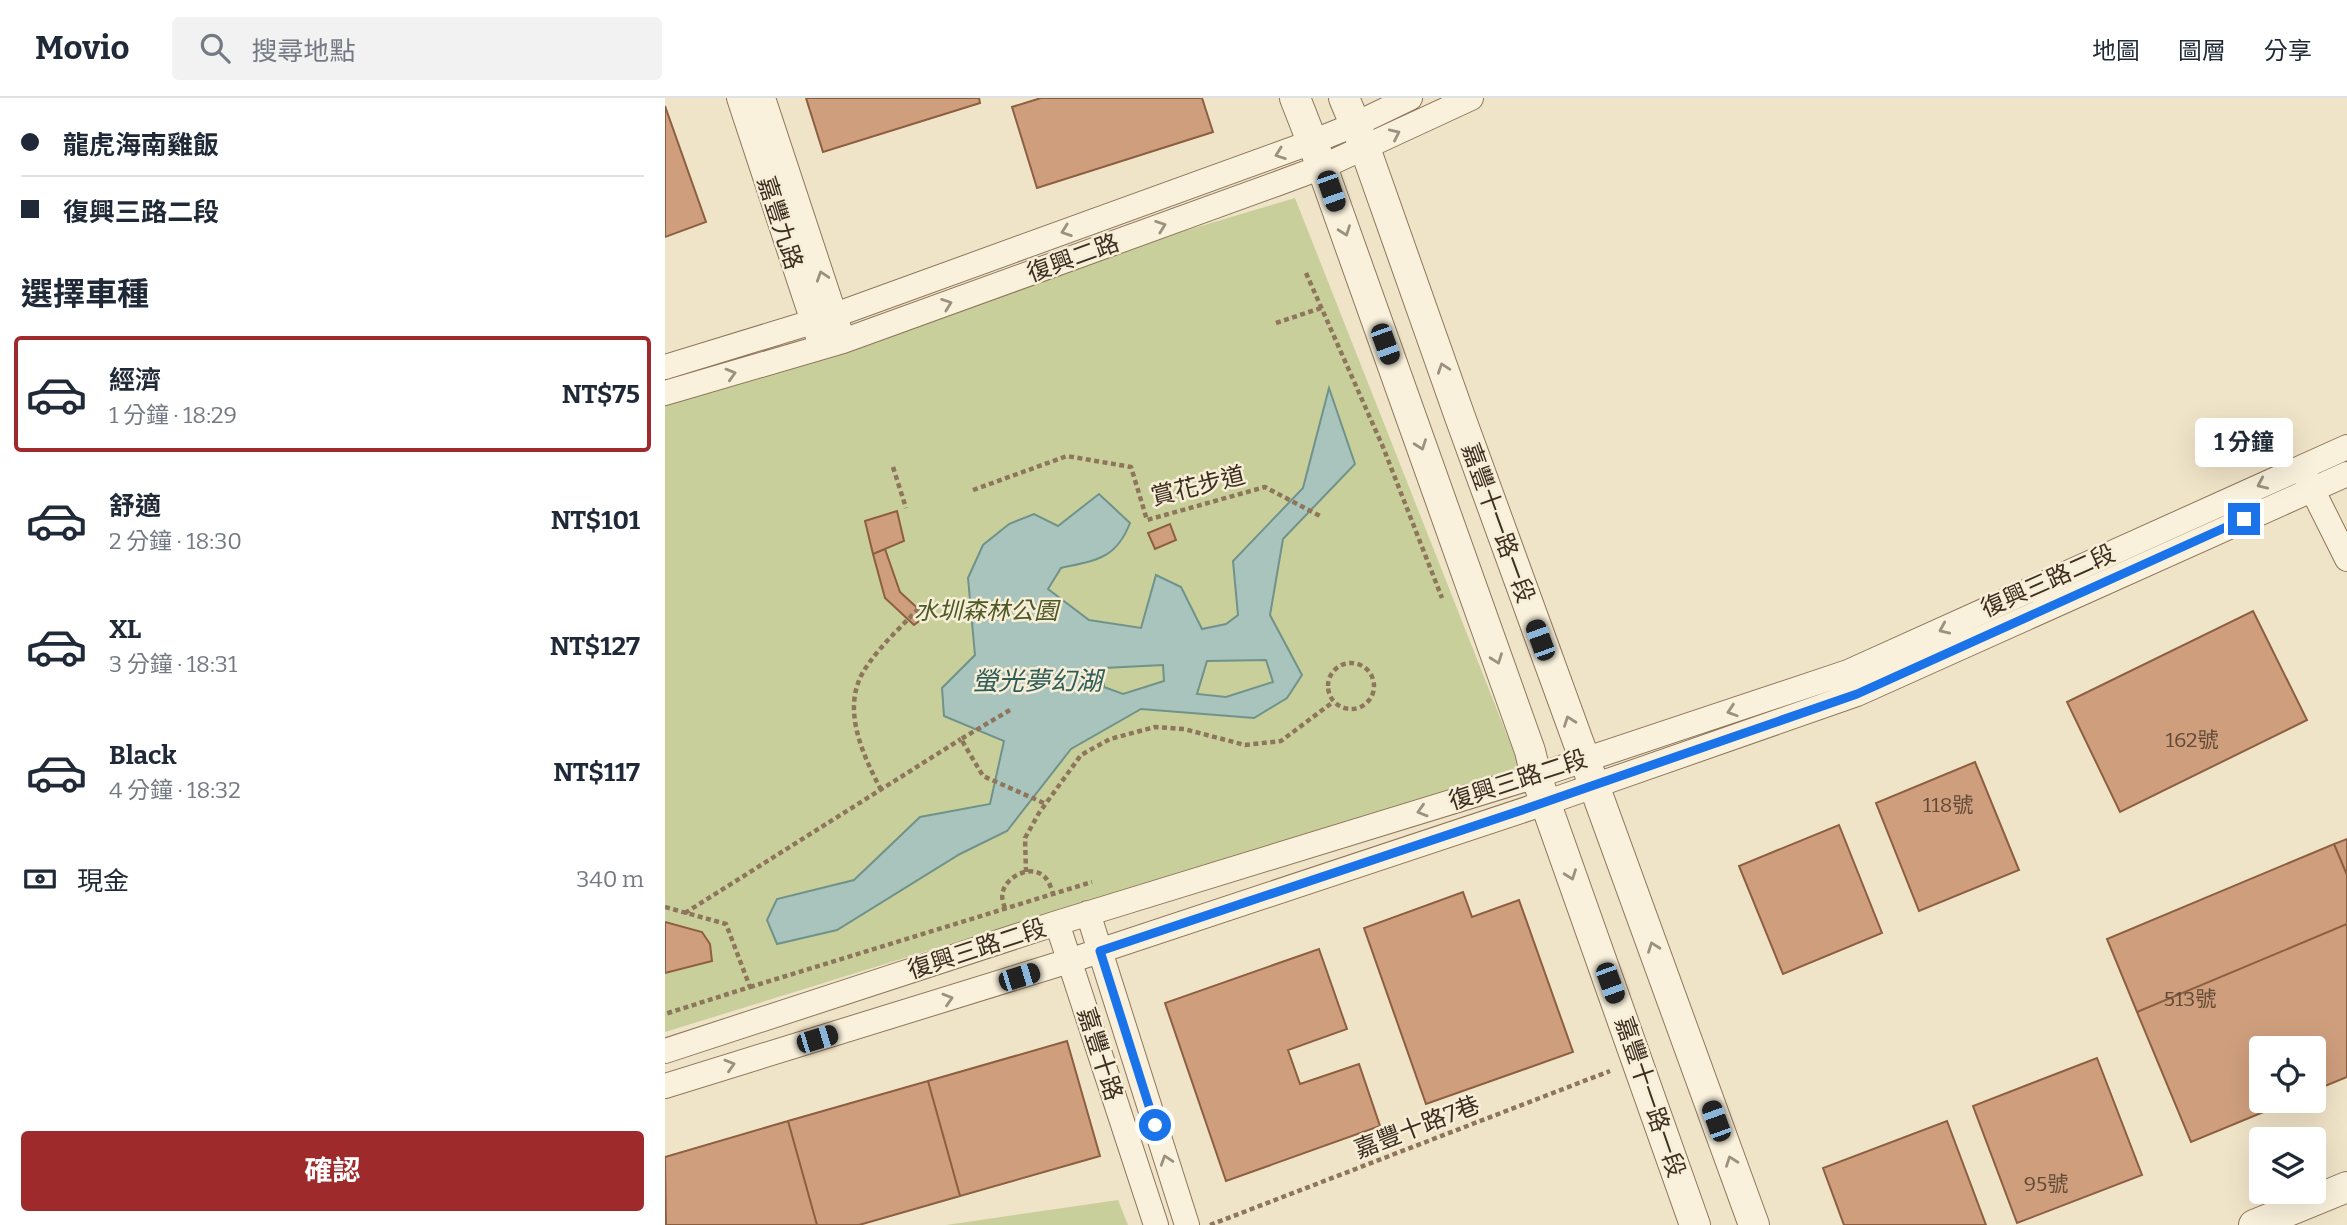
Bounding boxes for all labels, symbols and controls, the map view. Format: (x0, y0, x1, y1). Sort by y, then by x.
search box (172, 17, 662, 80)
text: Movio (35, 28, 130, 68)
icon: search (196, 29, 234, 67)
text: 搜尋地點 (252, 36, 356, 67)
text: 地圖 (2092, 37, 2140, 65)
text: 圖層 (2178, 37, 2226, 65)
text: 分享 (2264, 37, 2312, 65)
one-way arrow (1388, 128, 1400, 142)
text: 龍虎海南雞飯 (63, 130, 219, 161)
one-way arrow (1274, 145, 1286, 159)
car (1315, 168, 1348, 214)
street label: 嘉豐九路 (752, 173, 808, 273)
text: 復興三路二段 (63, 197, 219, 228)
one-way arrow (1154, 220, 1166, 234)
one-way arrow (1060, 223, 1072, 237)
one-way arrow (1337, 224, 1351, 236)
street label: 復興二路 (1023, 228, 1123, 288)
one-way arrow (816, 271, 830, 283)
text: 選擇車種 (21, 275, 149, 313)
one-way arrow (940, 298, 952, 312)
car (1368, 321, 1403, 367)
icon: car (25, 363, 88, 426)
one-way arrow (1437, 363, 1451, 375)
text: 經濟 (109, 365, 161, 396)
one-way arrow (724, 367, 736, 382)
text: NT$75 (562, 379, 640, 410)
text: 1 分鐘 · 18:29 (109, 401, 237, 429)
callout: 1 分鐘 (2195, 418, 2293, 466)
text: 1 分鐘 (2214, 428, 2274, 456)
one-way arrow (1413, 439, 1427, 451)
street label: 嘉豐十一路一段 (1456, 439, 1540, 607)
street label: 賞花步道 (1148, 461, 1248, 511)
one-way arrow (2257, 476, 2269, 490)
icon: car (25, 489, 88, 552)
text: 舒適 (109, 491, 161, 522)
route end (2228, 503, 2260, 535)
text: NT$101 (551, 505, 640, 536)
text: 2 分鐘 · 18:30 (109, 527, 242, 555)
street label: 復興三路二段 (1977, 539, 2119, 623)
park label: 水圳森林公園 (914, 597, 1061, 625)
text: XL (109, 614, 141, 645)
icon: car (25, 615, 88, 678)
car (1523, 617, 1558, 663)
one-way arrow (1938, 621, 1951, 635)
text: NT$127 (550, 631, 640, 662)
text: 3 分鐘 · 18:31 (109, 650, 237, 678)
one-way arrow (1489, 653, 1503, 665)
water label: 螢光夢幻湖 (972, 666, 1106, 697)
one-way arrow (1726, 702, 1738, 717)
one-way arrow (1564, 715, 1578, 727)
house number: 162號 (2165, 727, 2219, 753)
text: Black (109, 740, 177, 771)
icon: car (25, 741, 88, 804)
street label: 復興三路二段 (1445, 744, 1591, 816)
text: NT$117 (553, 757, 640, 788)
text: 4 分鐘 · 18:32 (109, 776, 241, 804)
house number: 118號 (1923, 792, 1973, 818)
one-way arrow (1416, 802, 1428, 817)
icon: cash (21, 860, 59, 898)
text: 340 m (576, 865, 644, 893)
text: 現金 (77, 866, 129, 897)
one-way arrow (1563, 868, 1577, 880)
street label: 復興三路二段 (904, 913, 1050, 985)
one-way arrow (1648, 941, 1662, 953)
car (1593, 960, 1628, 1006)
car (996, 961, 1043, 993)
house number: 513號 (2164, 986, 2216, 1012)
one-way arrow (941, 992, 953, 1007)
street label: 嘉豐十路 (1072, 1004, 1128, 1104)
street label: 嘉豐十一路一段 (1609, 1013, 1691, 1181)
car (794, 1023, 841, 1055)
map controls (2249, 1036, 2326, 1204)
button: locate (2249, 1036, 2326, 1113)
one-way arrow (724, 1059, 736, 1074)
street label: 嘉豐十路7巷 (1350, 1090, 1484, 1164)
car (1699, 1098, 1734, 1144)
route start (1139, 1109, 1171, 1141)
button: layers (2249, 1127, 2326, 1204)
button: 確認 (21, 1131, 644, 1211)
one-way arrow (1160, 1154, 1175, 1166)
one-way arrow (1725, 1155, 1739, 1167)
house number: 95號 (2024, 1171, 2068, 1197)

